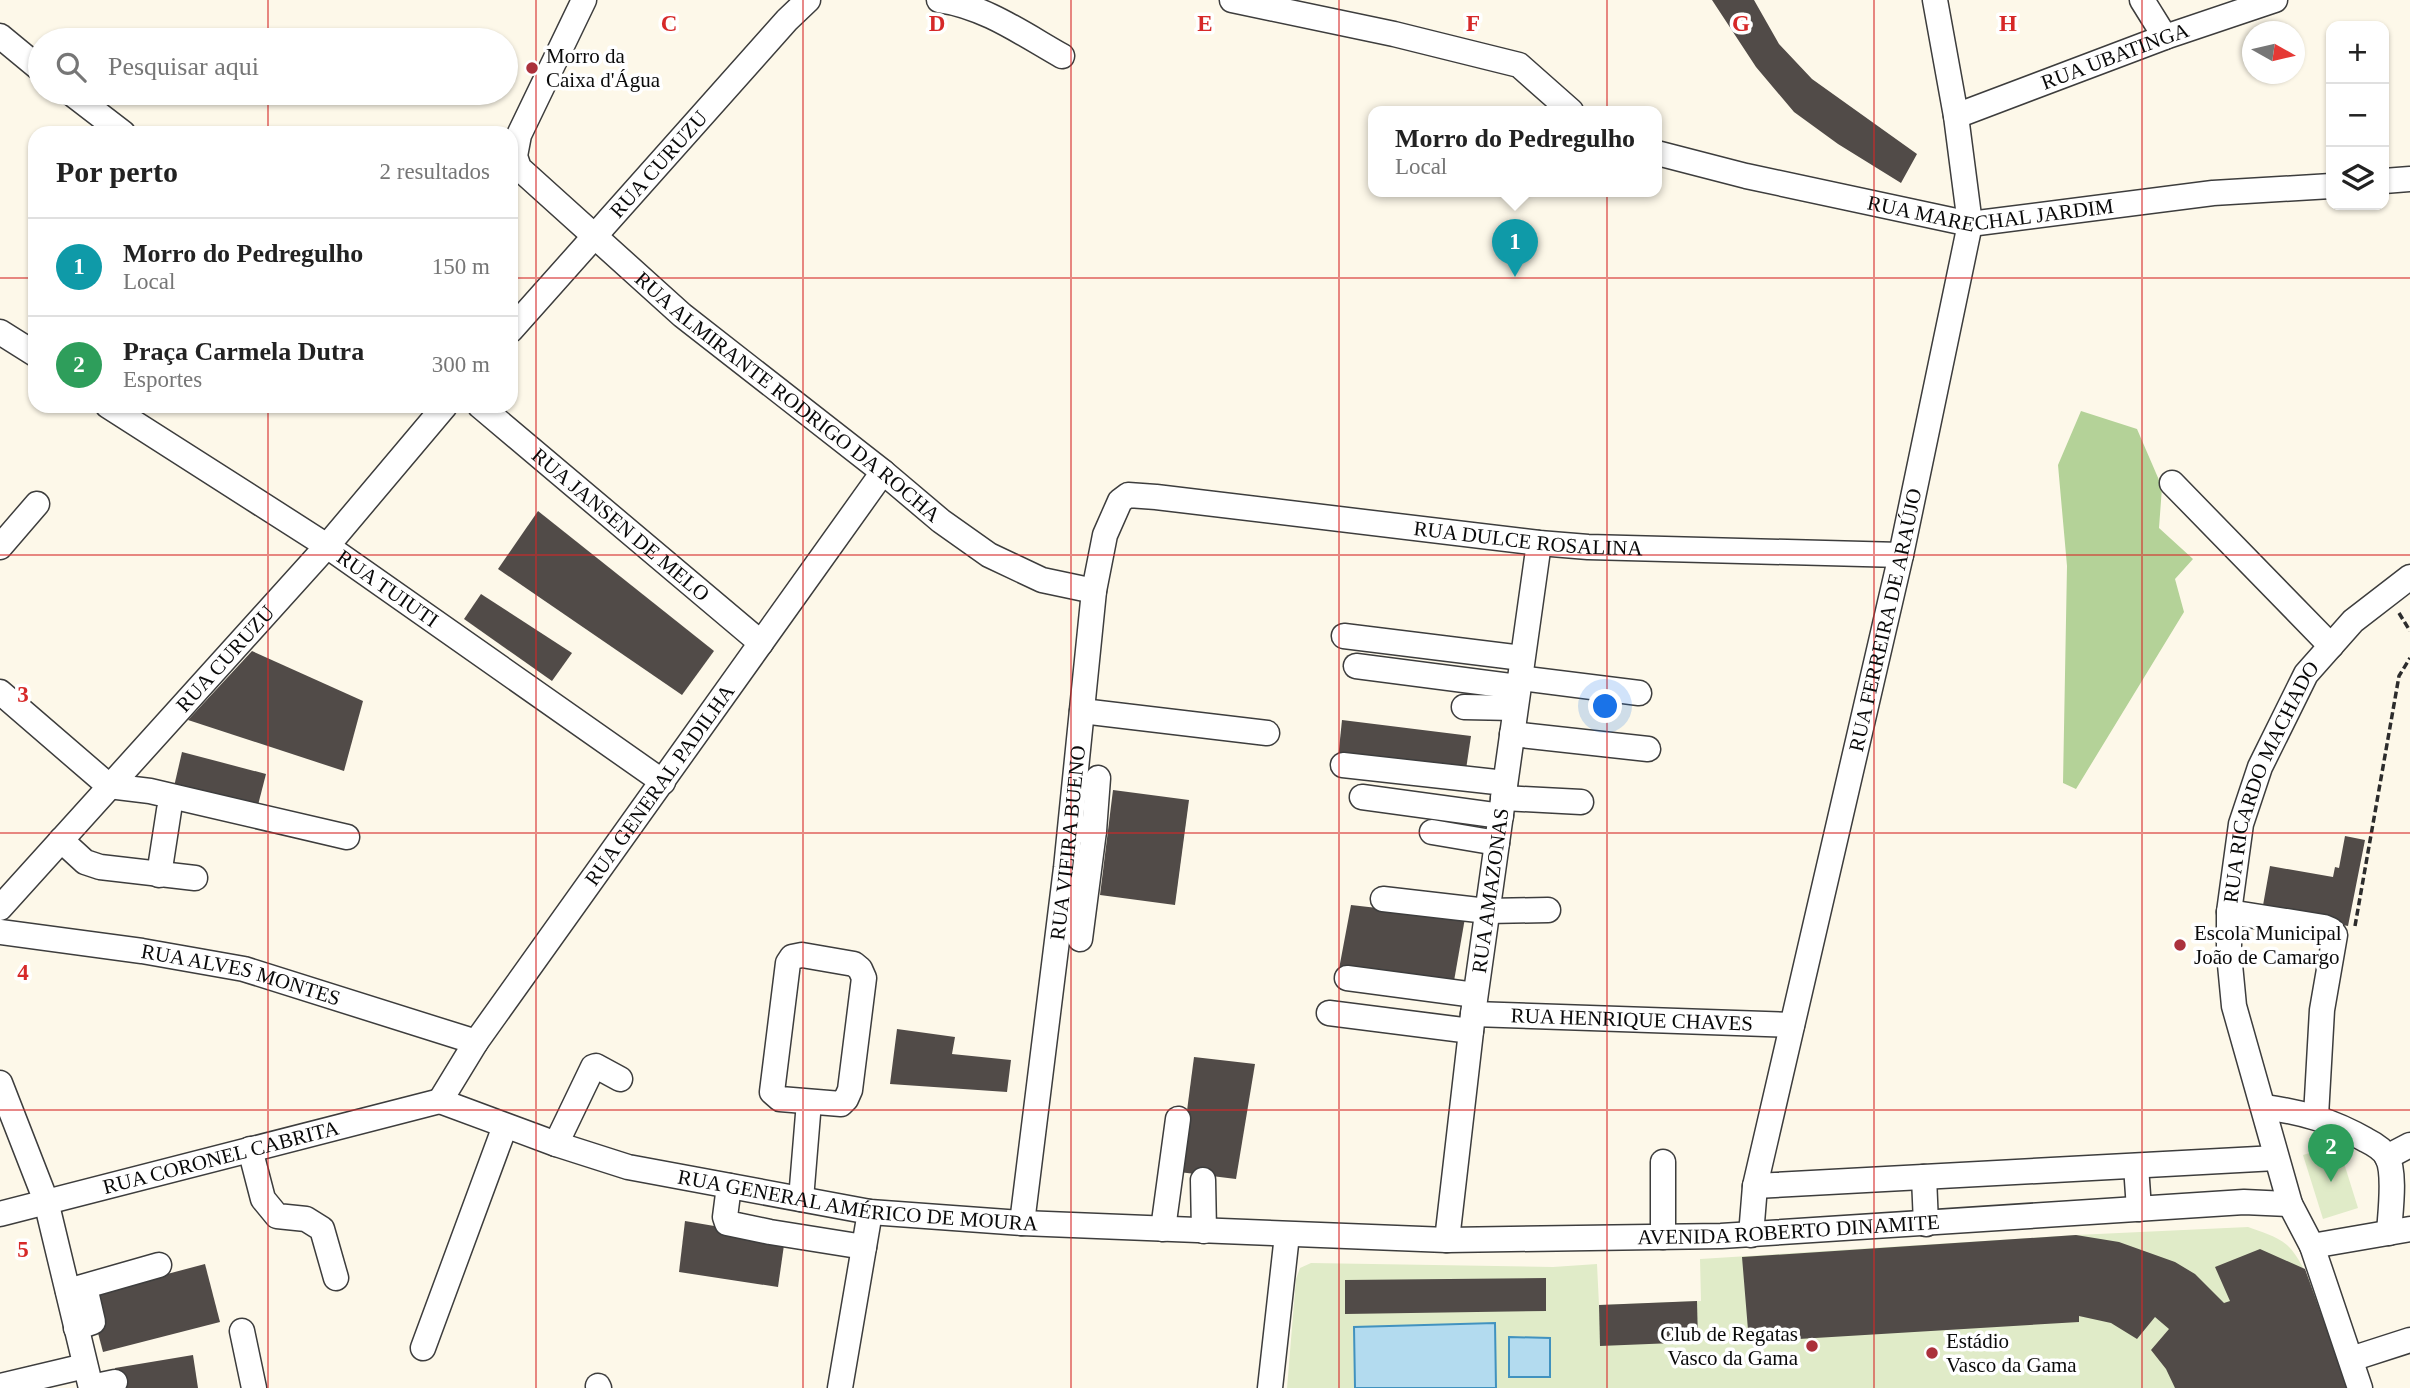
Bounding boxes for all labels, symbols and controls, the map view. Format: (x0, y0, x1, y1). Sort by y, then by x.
text: C (661, 11, 677, 36)
text: D (929, 11, 945, 36)
text: E (1197, 11, 1213, 36)
text: F (1466, 11, 1480, 36)
text: G (1732, 11, 1750, 36)
text: H (1999, 11, 2017, 36)
street label: RUA UBATINGA (2038, 18, 2193, 95)
north arrow (2242, 21, 2305, 84)
map controls (2326, 21, 2389, 210)
button: + (2326, 21, 2389, 84)
search box (28, 28, 518, 105)
place label: Morro da Caixa d'Água (546, 44, 661, 92)
icon: search (52, 48, 90, 86)
text: Pesquisar aqui (108, 52, 259, 81)
marker: Morro da Caixa d'Água (524, 60, 540, 76)
button: − (2326, 84, 2389, 147)
street label: RUA CURUZU (605, 106, 712, 223)
popup (1368, 106, 1662, 197)
text: Morro do Pedregulho (1395, 124, 1635, 153)
button: layers (2326, 147, 2389, 210)
text: Local (1395, 154, 1447, 179)
text: Por perto (56, 155, 178, 188)
text: 2 resultados (379, 159, 490, 184)
street label: RUA MARECHAL JARDIM (1865, 190, 2115, 237)
pin: 1 (1492, 219, 1538, 277)
text: Morro do Pedregulho (123, 239, 363, 268)
text: 1 (73, 254, 85, 279)
text: 150 m (432, 254, 490, 279)
street label: RUA ALMIRANTE RODRIGO DA ROCHA (630, 267, 946, 528)
text: Local (123, 269, 175, 294)
text: Praça Carmela Dutra (123, 337, 364, 366)
text: 2 (73, 352, 85, 377)
text: 300 m (432, 352, 490, 377)
text: Esportes (123, 367, 202, 392)
street label: RUA JANSEN DE MELO (527, 443, 714, 606)
street label: RUA FERREIRA DE ARAÚJO (1844, 486, 1927, 754)
street label: RUA DULCE ROSALINA (1412, 516, 1644, 560)
street label: RUA TUIUTI (332, 545, 443, 632)
street label: RUA CURUZU (171, 601, 279, 717)
street label: RUA RICARDO MACHADO (2218, 656, 2324, 904)
street label: RUA GENERAL PADILHA (580, 679, 740, 890)
text: 3 (17, 682, 29, 707)
your location (1588, 689, 1622, 723)
street label: RUA VIEIRA BUENO (1045, 744, 1090, 942)
street label: RUA AMAZONAS (1467, 807, 1514, 975)
place label: Escola Municipal João de Camargo (2194, 921, 2342, 969)
marker: Escola Municipal João de Camargo (2172, 937, 2188, 953)
street label: RUA ALVES MONTES (139, 939, 343, 1011)
text: 4 (17, 960, 29, 985)
street label: RUA HENRIQUE CHAVES (1510, 1003, 1753, 1036)
street label: RUA CORONEL CABRITA (100, 1115, 342, 1199)
pin: 2 (2308, 1124, 2354, 1182)
street label: RUA GENERAL AMÉRICO DE MOURA (676, 1165, 1039, 1236)
street label: AVENIDA ROBERTO DINAMITE (1637, 1210, 1940, 1249)
text: 5 (17, 1237, 29, 1262)
place label: Club de Regatas Vasco da Gama (1660, 1322, 1799, 1370)
place label: Estádio Vasco da Gama (1946, 1329, 2077, 1377)
marker: Club de Regatas Vasco da Gama (1804, 1338, 1820, 1354)
marker: Estádio Vasco da Gama (1924, 1345, 1940, 1361)

